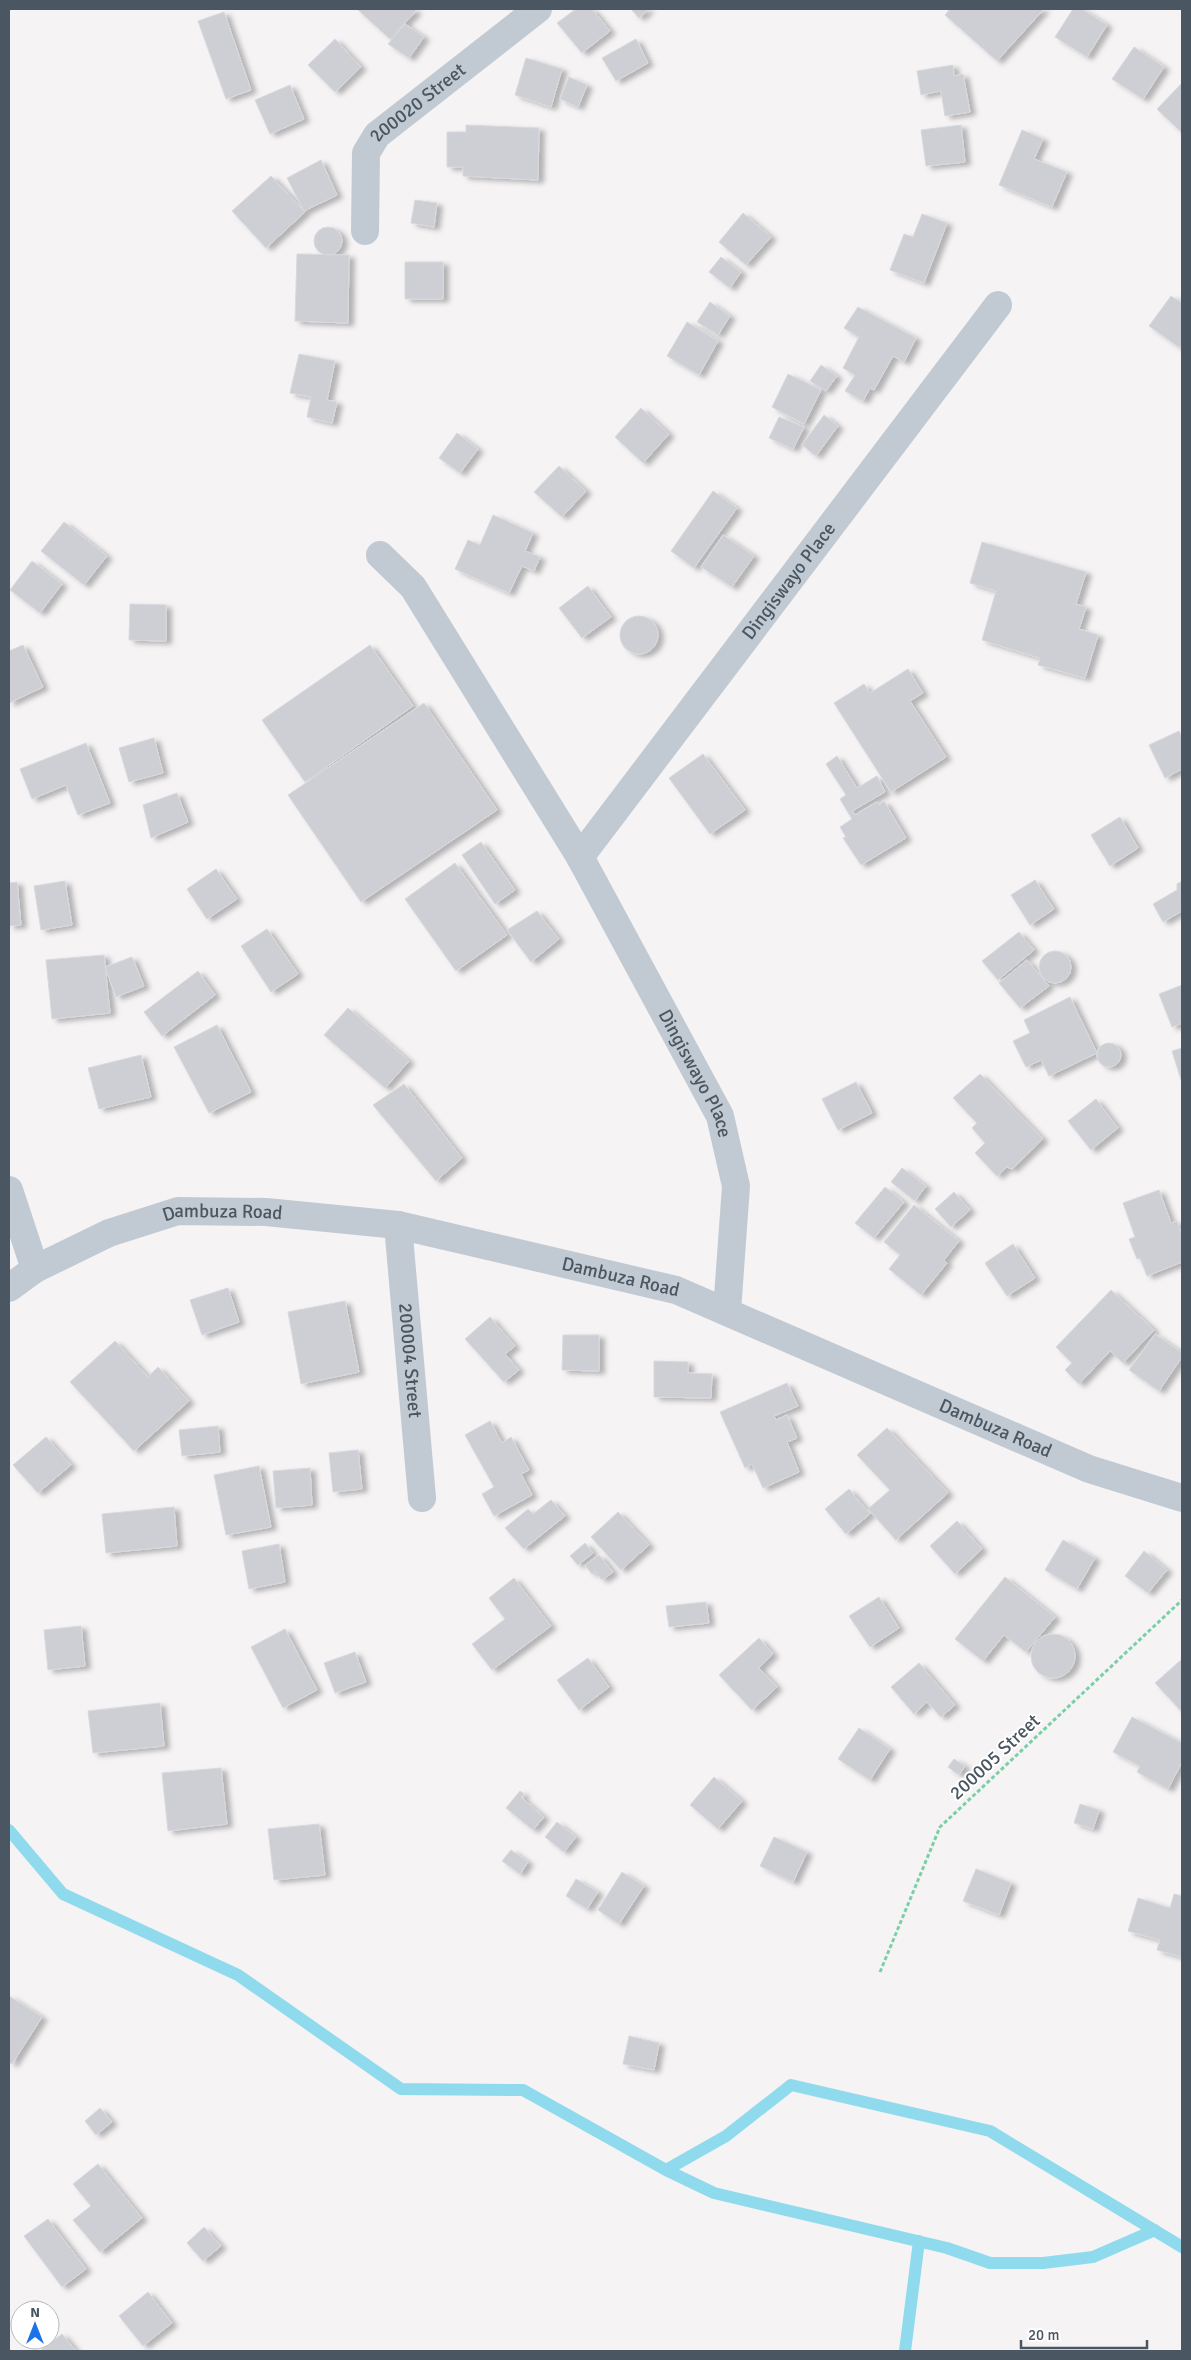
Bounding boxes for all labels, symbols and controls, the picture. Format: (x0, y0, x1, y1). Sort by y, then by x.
street label: 200020 Street (364, 58, 471, 146)
street label: Dingiswayo Place (737, 518, 841, 645)
street label: Dingiswayo Place (653, 1005, 737, 1140)
street label: Dambuza Road (159, 1199, 284, 1227)
street label: Dambuza Road (559, 1252, 682, 1302)
street label: 200004 Street (393, 1302, 427, 1419)
street label: Dambuza Road (935, 1393, 1055, 1463)
street label: 200005 Street (945, 1709, 1046, 1805)
north arrow (10, 2300, 60, 2350)
text: N (30, 2304, 40, 2321)
scale bar (1021, 2318, 1147, 2350)
text: 20 m (1028, 2326, 1059, 2344)

